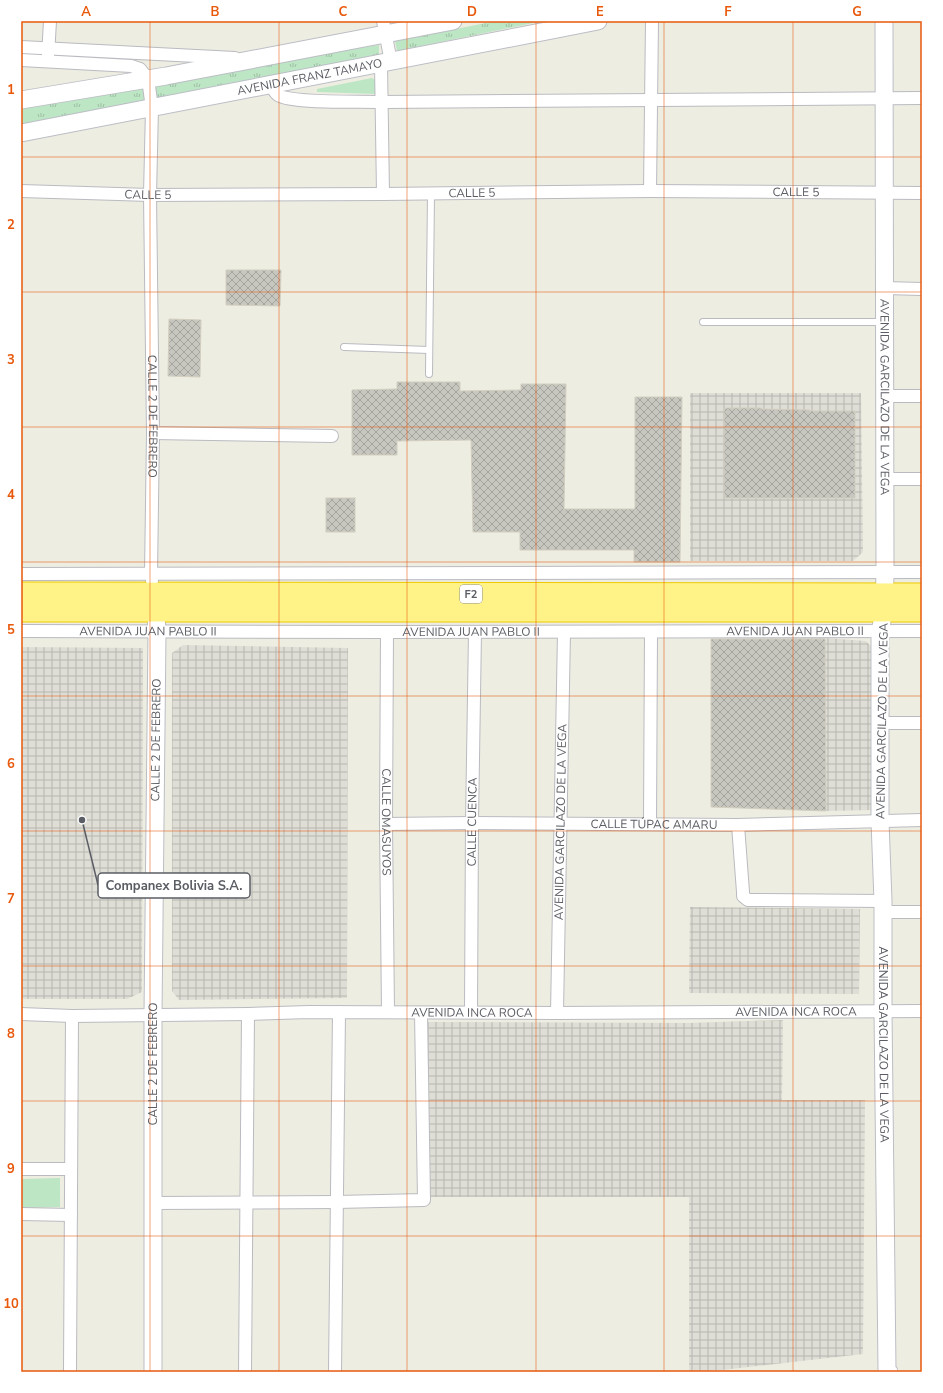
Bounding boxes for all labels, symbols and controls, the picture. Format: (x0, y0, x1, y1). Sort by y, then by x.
text: A (81, 3, 91, 21)
text: B (211, 3, 220, 21)
text: C (339, 3, 348, 21)
text: D (467, 3, 477, 21)
text: E (596, 3, 604, 21)
text: F (724, 3, 732, 21)
text: G (852, 3, 862, 21)
street label: AVENIDA FRANZ TAMAYO (236, 55, 383, 99)
text: 1 (7, 81, 15, 99)
street label: CALLE 5 (772, 184, 819, 200)
street label: CALLE 5 (448, 185, 496, 201)
street label: CALLE 5 (124, 186, 171, 203)
text: 2 (7, 216, 15, 234)
street label: AVENIDA GARCILAZO DE LA VEGA (877, 299, 893, 496)
text: 3 (7, 351, 15, 369)
street label: CALLE 2 DE FEBRERO (144, 355, 161, 478)
text: 4 (7, 486, 15, 504)
road number: F2 (460, 585, 482, 603)
text: 5 (7, 621, 15, 639)
street label: AVENIDA GARCILAZO DE LA VEGA (872, 622, 892, 819)
street label: AVENIDA JUAN PABLO II (79, 623, 217, 640)
street label: AVENIDA JUAN PABLO II (726, 623, 864, 639)
street label: AVENIDA JUAN PABLO II (402, 624, 540, 640)
street label: CALLE 2 DE FEBRERO (147, 678, 165, 802)
street label: AVENIDA GARCILAZO DE LA VEGA (551, 723, 570, 920)
text: 6 (7, 755, 15, 773)
street label: CALLE OMASUYOS (378, 768, 395, 876)
street label: CALLE CUENCA (464, 777, 481, 867)
street label: CALLE TÚPAC AMARU (591, 816, 717, 833)
callout: Companex Bolivia S.A. (98, 873, 250, 898)
text: Companex Bolivia S.A. (106, 877, 242, 895)
text: 7 (7, 890, 15, 908)
street label: AVENIDA GARCILAZO DE LA VEGA (875, 946, 892, 1143)
street label: CALLE 2 DE FEBRERO (145, 1002, 161, 1126)
street label: AVENIDA INCA ROCA (735, 1003, 857, 1020)
street label: AVENIDA INCA ROCA (411, 1004, 533, 1021)
text: 8 (7, 1025, 15, 1043)
text: 9 (7, 1160, 15, 1178)
text: 10 (3, 1295, 19, 1313)

